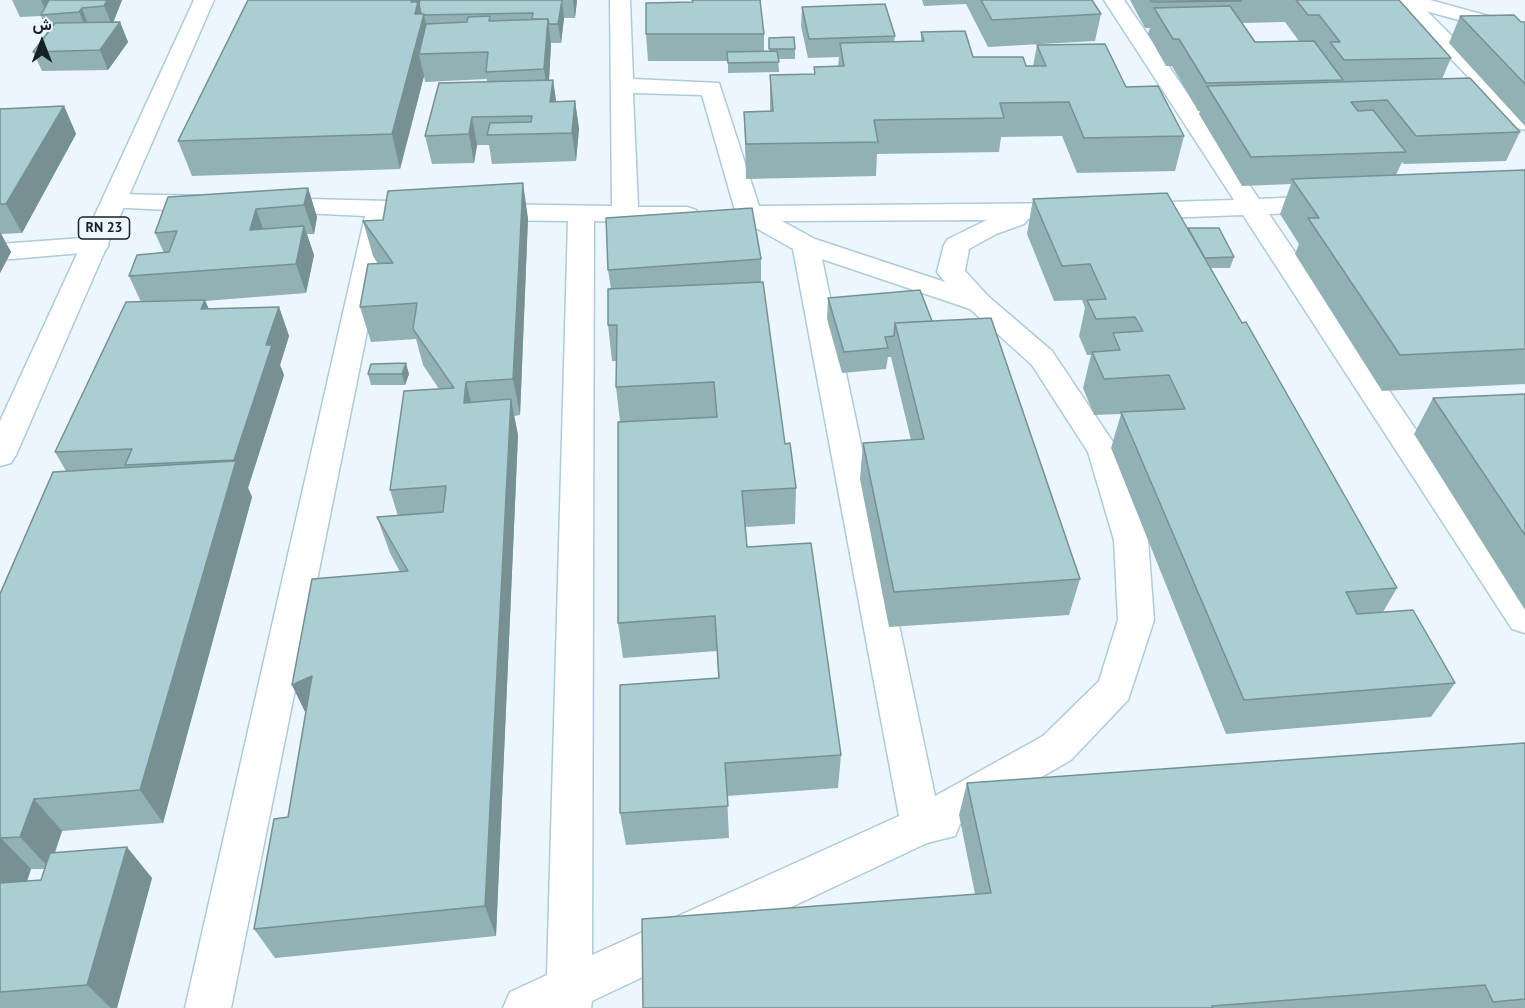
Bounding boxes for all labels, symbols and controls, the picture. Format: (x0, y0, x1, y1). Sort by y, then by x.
north arrow (12, 12, 72, 72)
text: ش (32, 14, 52, 34)
road number: RN 23 (78, 217, 130, 239)

